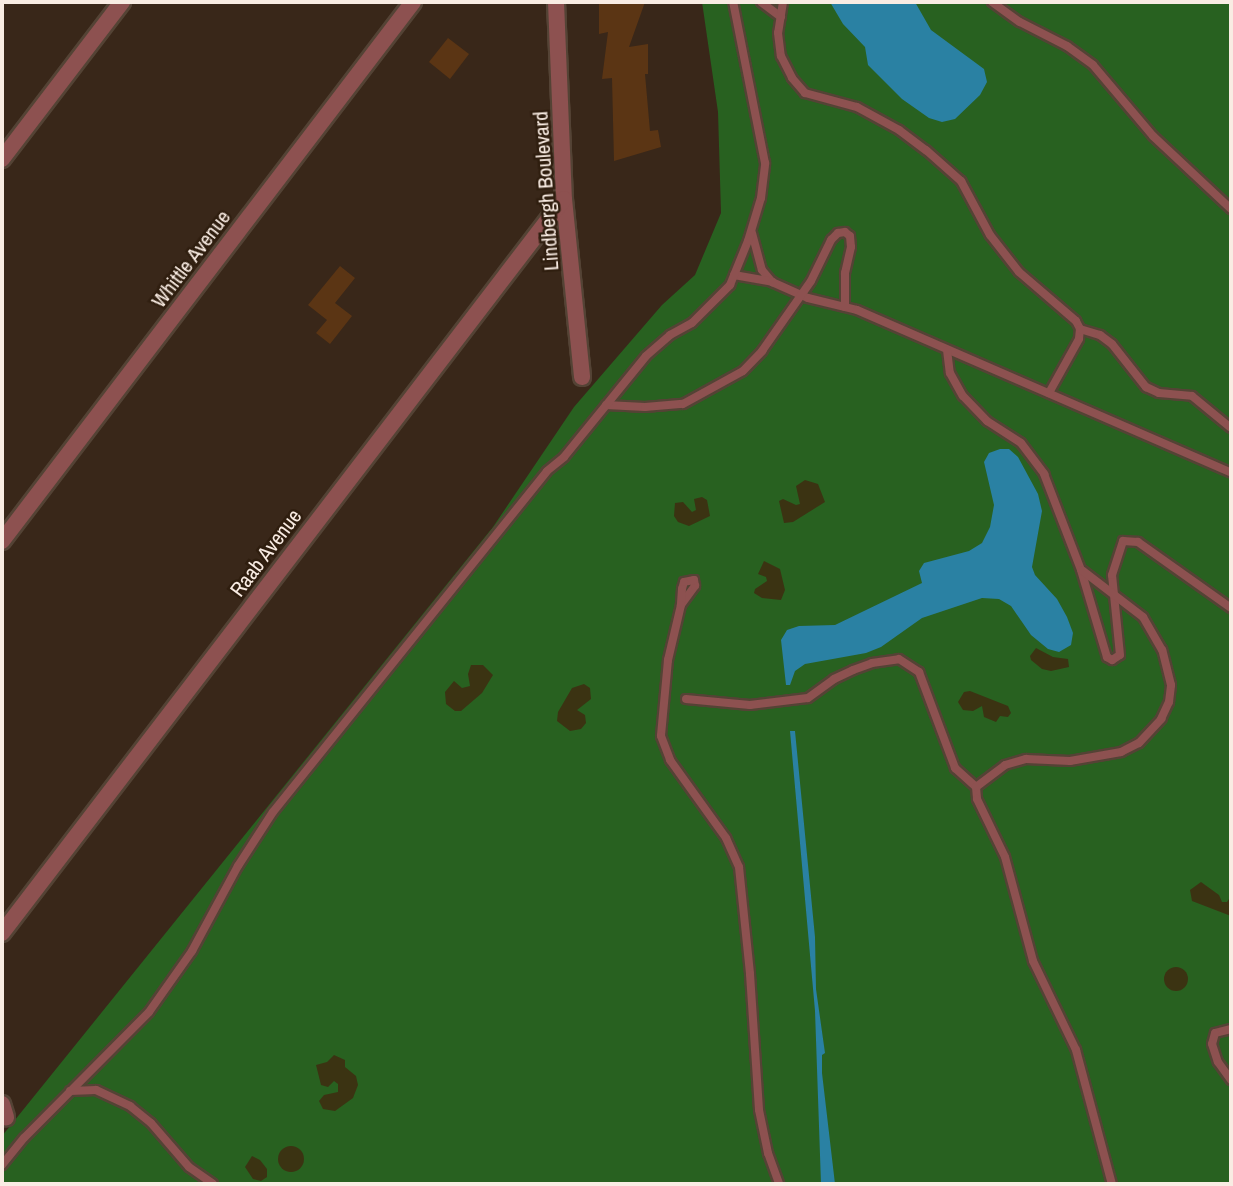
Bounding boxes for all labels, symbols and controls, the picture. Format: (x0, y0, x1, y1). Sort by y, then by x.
street label: Lindbergh Boulevard (528, 110, 564, 272)
street label: Whittle Avenue (146, 205, 236, 313)
street label: Raab Avenue (225, 504, 307, 602)

